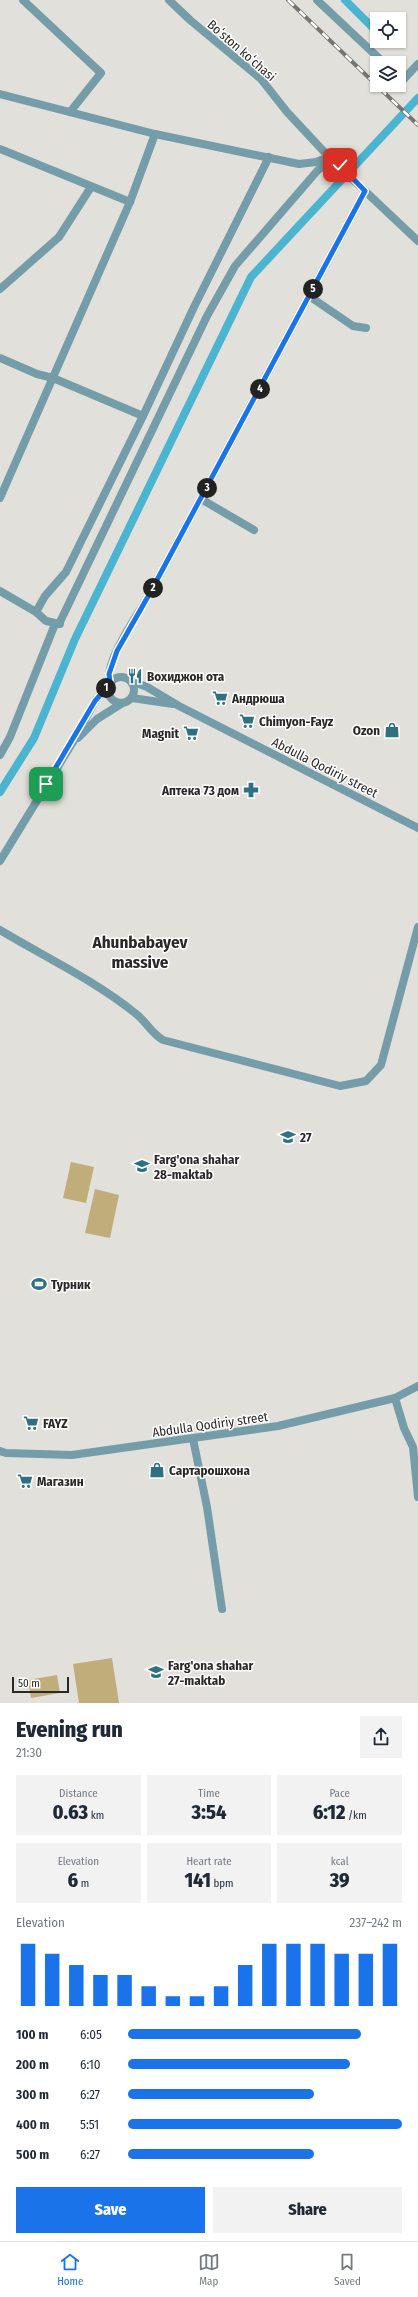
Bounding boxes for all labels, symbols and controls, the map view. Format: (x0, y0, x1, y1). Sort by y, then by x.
map controls (370, 12, 406, 92)
button: locate (370, 12, 406, 48)
street label: Boʻston koʻchasi (205, 17, 279, 84)
button: layers (370, 56, 406, 92)
pin (323, 148, 357, 182)
icon: check (329, 154, 351, 176)
pin: 5 (303, 279, 323, 299)
text: 5 (310, 282, 316, 295)
pin: 4 (250, 379, 270, 399)
text: 4 (257, 382, 263, 395)
pin: 3 (197, 478, 217, 498)
text: 3 (204, 481, 210, 494)
pin: 2 (143, 578, 163, 598)
text: 2 (150, 581, 156, 594)
restaurant icon: Вохиджон ота (126, 667, 144, 685)
place label: Вохиджон ота (147, 669, 225, 684)
pin: 1 (96, 678, 116, 698)
text: 1 (104, 681, 108, 694)
supermarket icon: Андрюша (211, 689, 229, 707)
place label: Андрюша (231, 691, 285, 706)
supermarket icon: Chimyon-Fayz (238, 712, 256, 730)
place label: Chimyon-Fayz (259, 714, 334, 729)
shop icon: Ozon (383, 721, 401, 739)
place label: Ozon (353, 723, 380, 738)
supermarket icon: Magnit (182, 724, 200, 742)
place label: Magnit (142, 726, 179, 741)
street label: Abdulla Qodiriy street (269, 734, 381, 801)
pin (29, 767, 63, 801)
icon: arrive (35, 773, 57, 795)
pharmacy icon: Аптека 73 дом (242, 781, 260, 799)
place label: Аптека 73 дом (161, 783, 239, 798)
district label: Ahunbabayev massive (91, 932, 189, 973)
school or university icon: 27 (279, 1128, 297, 1146)
place label: 27 (299, 1130, 312, 1145)
place label: Farg'ona shahar 28-maktab (153, 1152, 239, 1182)
school or university icon: Farg'ona shahar 28-maktab (133, 1157, 151, 1175)
sports icon: Турник (30, 1275, 48, 1293)
place label: Турник (51, 1277, 91, 1292)
street label: Abdulla Qodiriy street (151, 1409, 270, 1440)
supermarket icon: FAYZ (22, 1414, 40, 1432)
place label: FAYZ (43, 1416, 68, 1431)
shop icon: Сартарошхона (148, 1461, 166, 1479)
place label: Сартарошхона (169, 1463, 250, 1478)
supermarket icon: Магазин (16, 1472, 34, 1490)
place label: Магазин (37, 1474, 84, 1489)
place label: Farg'ona shahar 27-maktab (167, 1658, 253, 1688)
school or university icon: Farg'ona shahar 27-maktab (147, 1663, 165, 1681)
scale bar (12, 1675, 69, 1694)
text: 50 m (18, 1677, 40, 1690)
text: Evening run (16, 1716, 123, 1743)
button: share (360, 1716, 402, 1758)
text: 21:30 (16, 1745, 42, 1760)
text: Distance (59, 1787, 98, 1800)
text: Time (198, 1787, 220, 1800)
text: Pace (329, 1787, 350, 1800)
text: 0.63 (52, 1800, 88, 1824)
text: 3:54 (192, 1800, 226, 1824)
text: 6:12 (313, 1800, 345, 1824)
text: km (88, 1809, 104, 1822)
text: /km (345, 1809, 367, 1822)
text: Elevation (58, 1855, 99, 1868)
text: Heart rate (186, 1855, 232, 1868)
text: kcal (331, 1855, 349, 1868)
text: 6 (67, 1868, 78, 1892)
text: 141 (184, 1868, 211, 1892)
text: 39 (330, 1868, 350, 1892)
text: m (78, 1877, 89, 1890)
text: bpm (211, 1877, 234, 1890)
text: Elevation (16, 1915, 65, 1930)
text: 237–242 m (349, 1915, 402, 1930)
text: 100 m (16, 2027, 48, 2042)
text: 6:05 (80, 2027, 102, 2042)
text: 200 m (16, 2057, 49, 2072)
text: 6:10 (80, 2057, 101, 2072)
text: 300 m (16, 2087, 49, 2102)
text: 6:27 (80, 2087, 100, 2102)
text: 400 m (16, 2117, 50, 2132)
text: 5:51 (80, 2117, 99, 2132)
text: 500 m (16, 2147, 49, 2162)
text: 6:27 (80, 2147, 100, 2162)
button: Save (16, 2187, 205, 2233)
button: Share (213, 2187, 402, 2233)
tab: Home (57, 2251, 83, 2288)
tab: Map (198, 2251, 220, 2288)
tab: Saved (334, 2251, 361, 2288)

